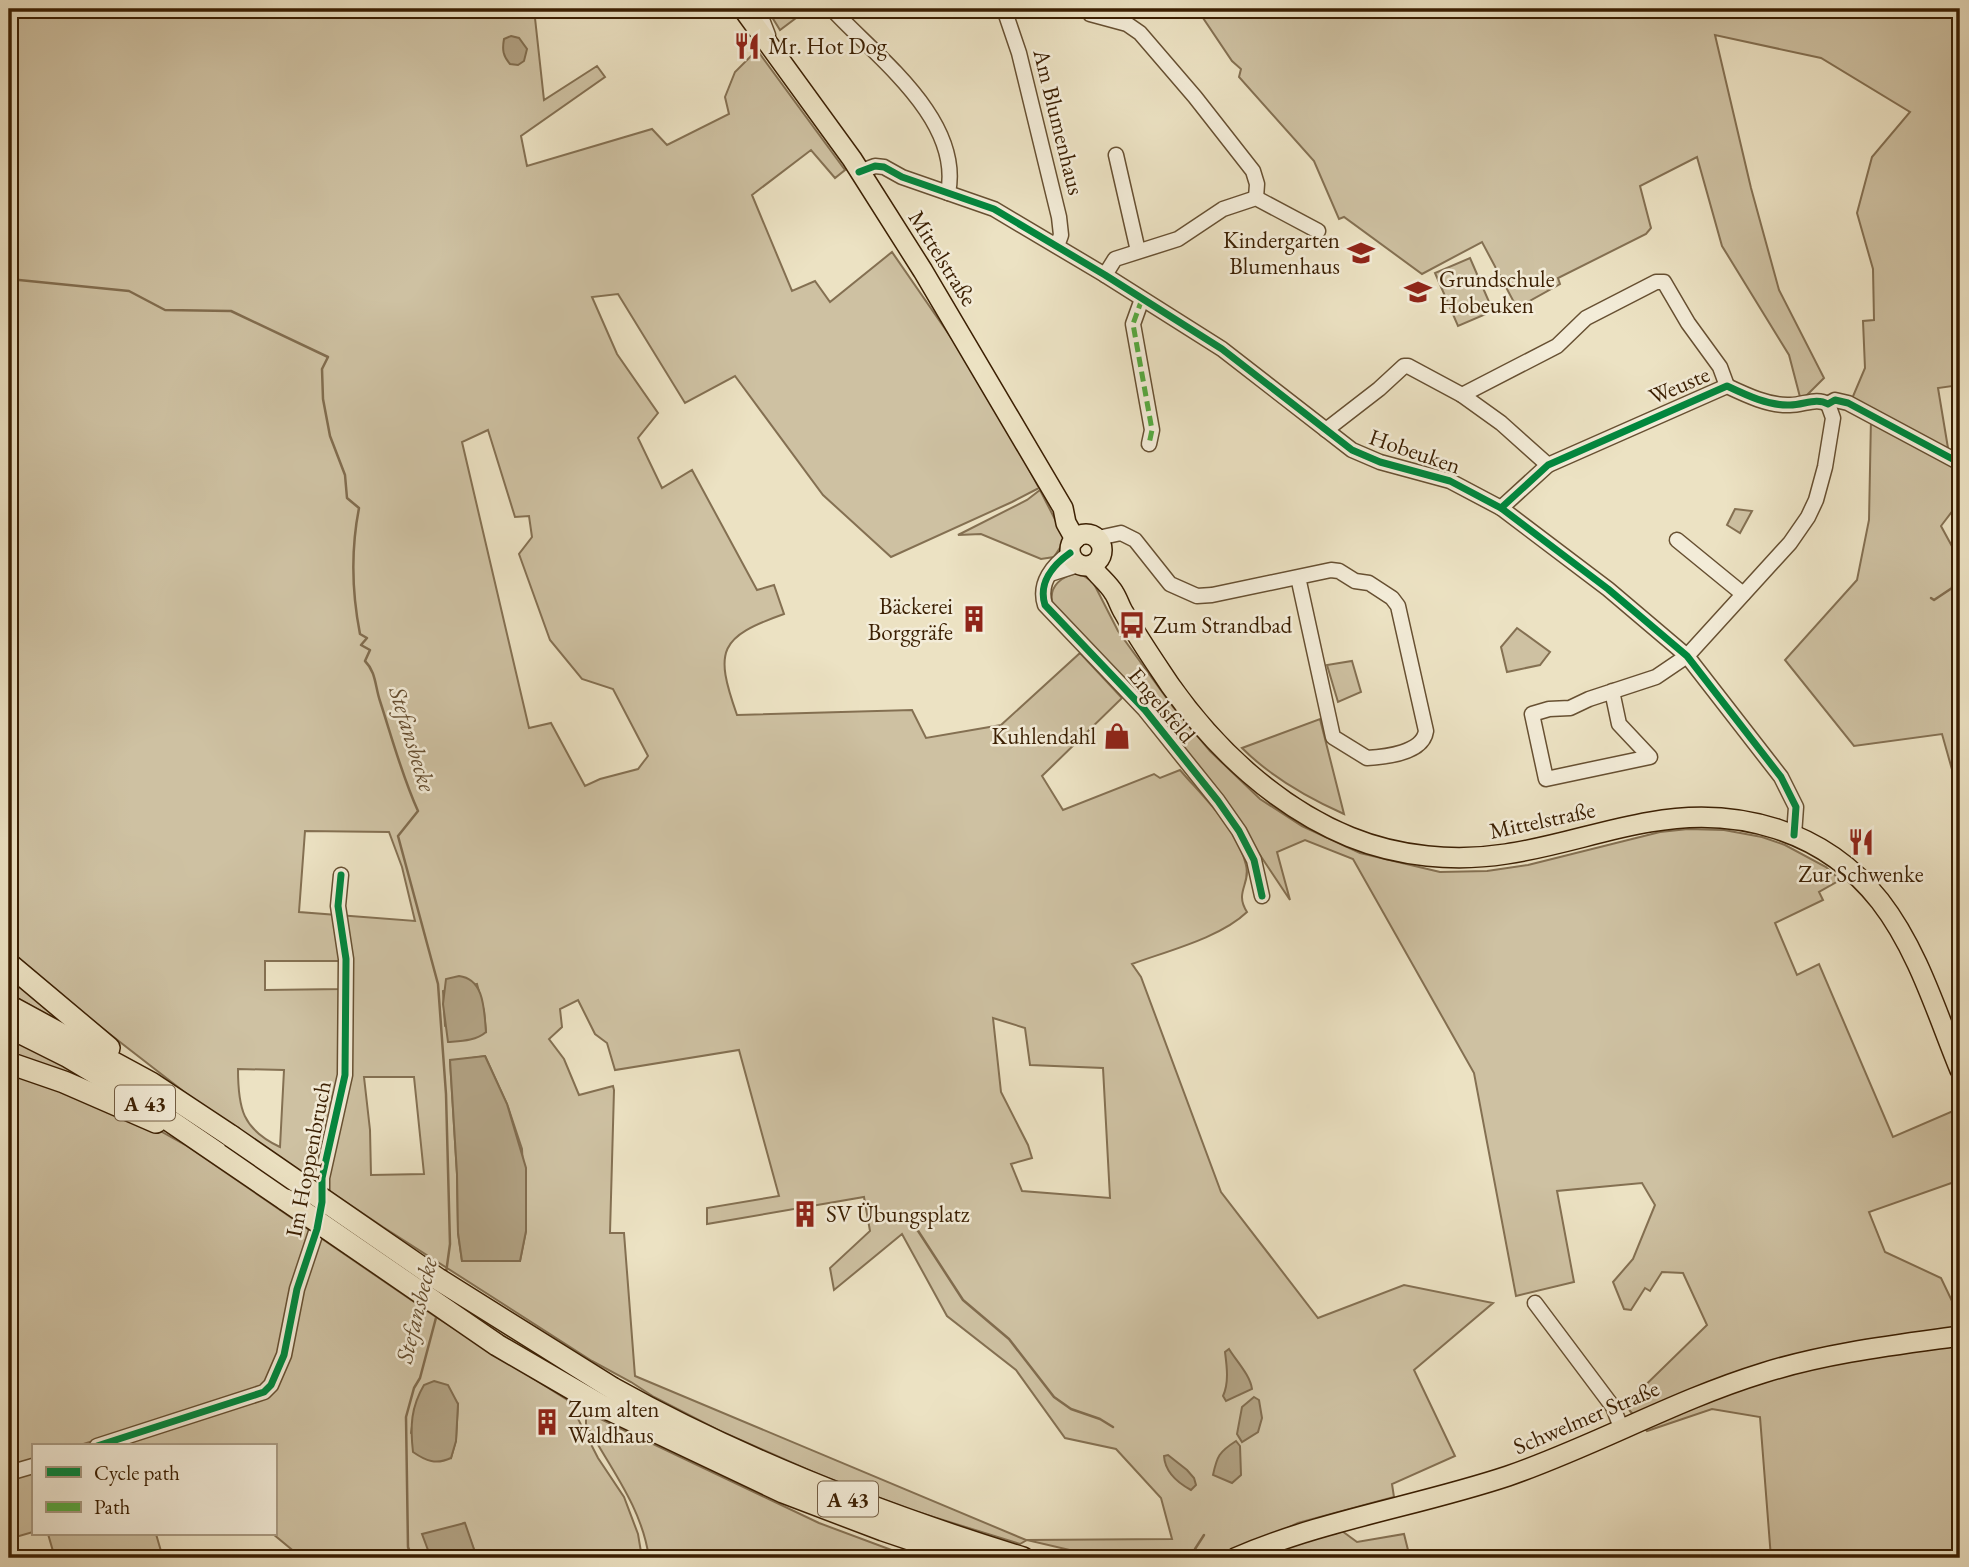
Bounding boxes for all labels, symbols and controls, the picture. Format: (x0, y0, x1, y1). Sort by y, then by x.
restaurant icon: Mr. Hot Dog (732, 31, 762, 61)
place label: Mr. Hot Dog (768, 31, 888, 61)
street label: Am Blumenhaus (1026, 45, 1092, 198)
street label: Mittelstraße (902, 205, 984, 311)
place label: Kindergarten Blumenhaus (1223, 225, 1340, 281)
school or university icon: Kindergarten Blumenhaus (1346, 238, 1376, 268)
place label: Grundschule Hobeuken (1439, 264, 1555, 320)
school or university icon: Grundschule Hobeuken (1403, 277, 1433, 307)
street label: Weuste (1644, 359, 1714, 411)
street label: Hobeuken (1365, 421, 1465, 481)
place label: Bäckerei Borggräfe (868, 591, 953, 647)
building icon: Bäckerei Borggräfe (959, 604, 989, 634)
bus stop icon: Zum Strandbad (1117, 610, 1147, 640)
place label: Zum Strandbad (1153, 610, 1293, 640)
street label: Engelsfeld (1122, 661, 1203, 749)
water label: Stefansbecke (382, 682, 444, 796)
place label: Kuhlendahl (992, 721, 1096, 751)
shop icon: Kuhlendahl (1102, 721, 1132, 751)
street label: Mittelstraße (1486, 794, 1598, 846)
restaurant icon: Zur Schwenke (1846, 827, 1876, 857)
place label: Zur Schwenke (1798, 859, 1924, 889)
street label: Im Hoppenbruch (278, 1078, 338, 1239)
road number: A 43 (115, 1086, 175, 1120)
building icon: SV Übungsplatz (790, 1199, 820, 1229)
place label: SV Übungsplatz (826, 1199, 970, 1229)
water label: Stefansbecke (388, 1253, 444, 1367)
street label: Schwelmer Straße (1509, 1373, 1663, 1461)
place label: Zum alten Waldhaus (568, 1394, 660, 1450)
building icon: Zum alten Waldhaus (532, 1407, 562, 1437)
legend (32, 1444, 276, 1536)
text: Cycle path (94, 1459, 180, 1486)
road number: A 43 (818, 1482, 878, 1516)
text: Path (94, 1493, 131, 1520)

